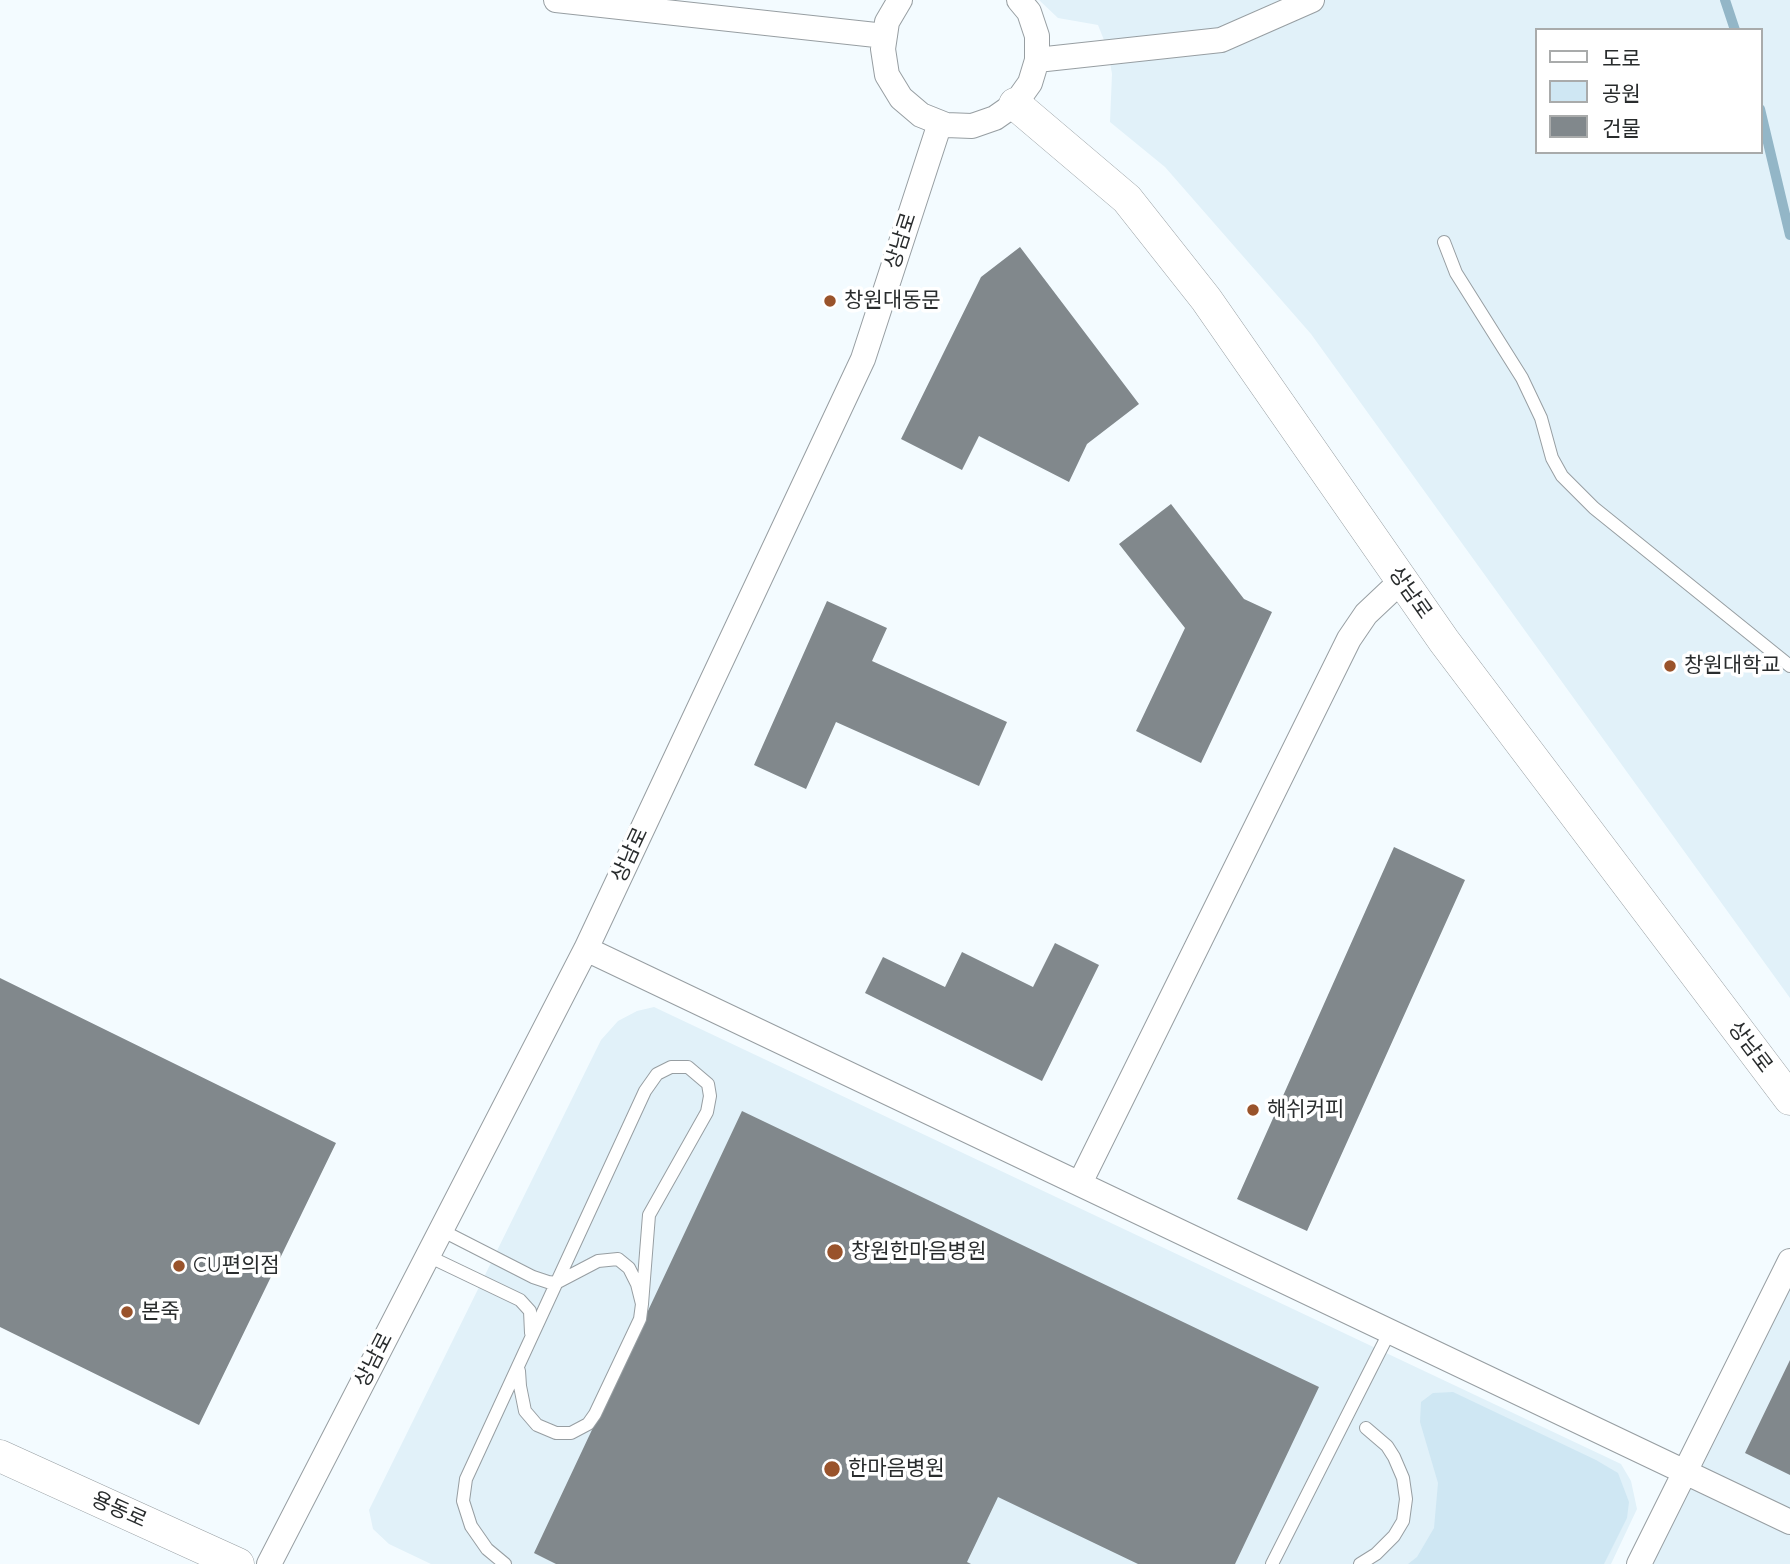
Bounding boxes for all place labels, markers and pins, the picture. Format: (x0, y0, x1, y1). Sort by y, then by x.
place label: 창원대동문 (844, 288, 941, 314)
marker: 창원대동문 (822, 293, 838, 309)
place label: 창원대학교 (1684, 653, 1781, 679)
marker: 창원대학교 (1662, 658, 1678, 674)
place label: 해쉬커피 (1267, 1097, 1344, 1123)
marker: 해쉬커피 (1245, 1102, 1261, 1118)
place label: 창원한마음병원 (851, 1239, 986, 1265)
marker: 창원한마음병원 (825, 1242, 845, 1262)
place label: CU편의점 (193, 1253, 280, 1279)
marker: CU편의점 (171, 1258, 187, 1274)
place label: 본죽 (141, 1299, 180, 1325)
marker: 본죽 (119, 1304, 135, 1320)
place label: 한마음병원 (848, 1456, 945, 1482)
marker: 한마음병원 (822, 1459, 842, 1479)

